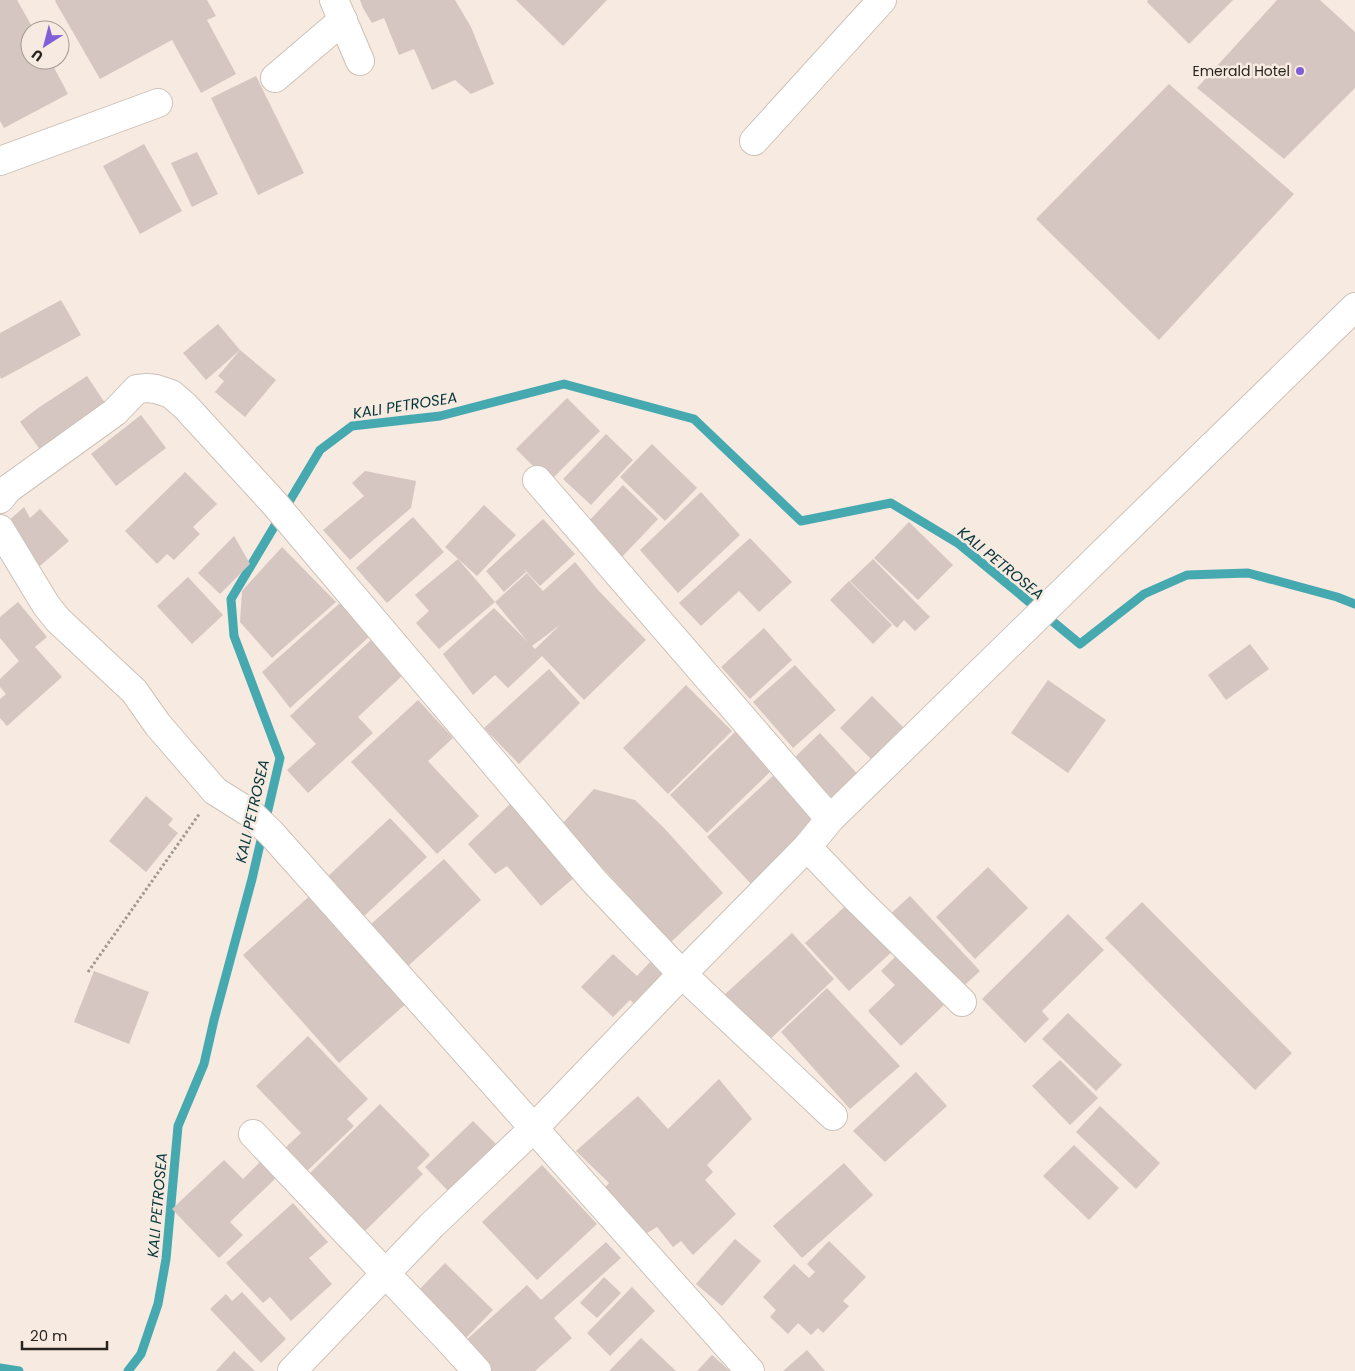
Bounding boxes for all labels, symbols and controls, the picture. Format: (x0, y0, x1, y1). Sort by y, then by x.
north arrow (20, 20, 70, 70)
text: U (27, 44, 47, 67)
place label: Emerald Hotel (1193, 61, 1290, 81)
marker: Emerald Hotel (1294, 65, 1306, 77)
water label: KALI PETROSEA (351, 386, 459, 424)
water label: KALI PETROSEA (953, 522, 1049, 604)
water label: KALI PETROSEA (230, 757, 274, 865)
water label: KALI PETROSEA (142, 1151, 172, 1259)
scale bar (22, 1318, 108, 1350)
text: 20 m (30, 1325, 68, 1346)

